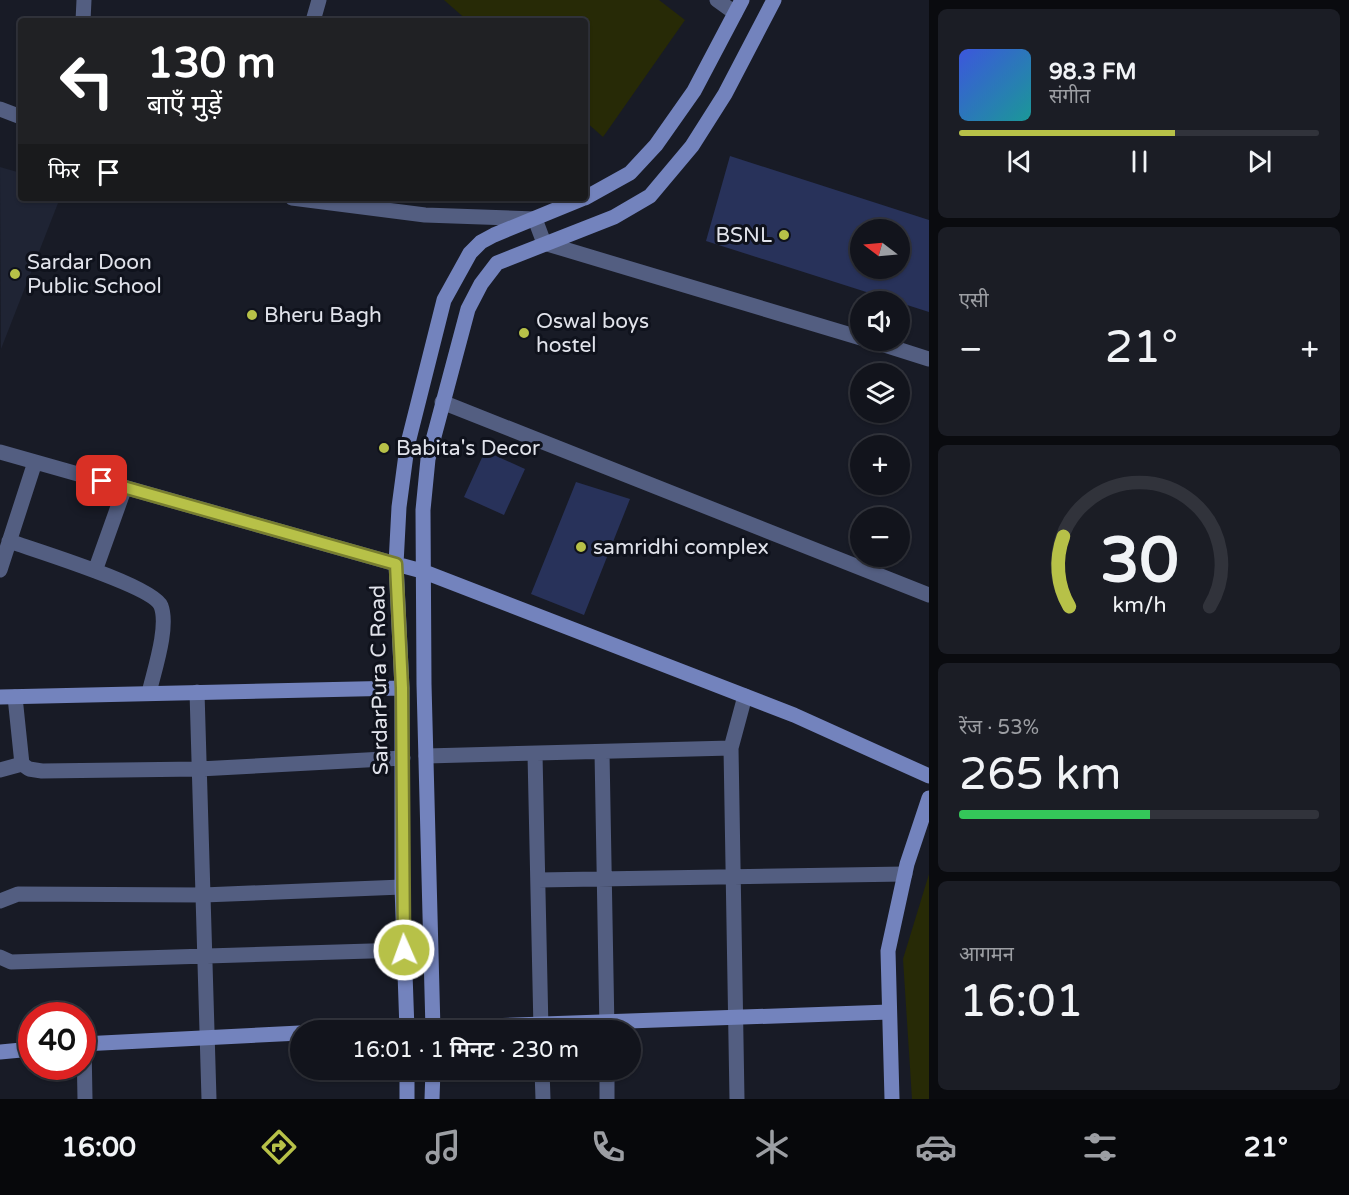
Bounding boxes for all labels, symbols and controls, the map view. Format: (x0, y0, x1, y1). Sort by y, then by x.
text: 130 m (147, 38, 276, 89)
icon: left (48, 42, 126, 120)
text: 98.3 FM (1049, 59, 1137, 85)
text: संगीत (1049, 85, 1090, 109)
text: बाएँ मुड़ें (147, 89, 222, 122)
icon: previous (1003, 145, 1036, 178)
icon: pause (1123, 145, 1156, 178)
icon: next (1243, 145, 1276, 178)
icon: arrive (92, 156, 125, 189)
text: फिर (48, 158, 80, 184)
north arrow (850, 219, 910, 279)
map controls (850, 219, 910, 567)
place label: BSNL (716, 223, 772, 248)
marker: BSNL (777, 228, 791, 242)
place label: Sardar Doon Public School (27, 250, 162, 299)
marker: Sardar Doon Public School (8, 267, 22, 281)
text: एसी (959, 289, 989, 313)
button: sound (850, 291, 910, 351)
place label: Bheru Bagh (264, 303, 382, 328)
marker: Bheru Bagh (245, 308, 259, 322)
place label: Oswal boys hostel (536, 309, 649, 358)
text: 21° (1105, 321, 1178, 375)
marker: Oswal boys hostel (517, 326, 531, 340)
text: − (959, 330, 983, 369)
text: + (1300, 330, 1319, 369)
button: layers (850, 363, 910, 423)
button: + (850, 435, 910, 495)
place label: Babita's Decor (396, 436, 540, 461)
marker: Babita's Decor (377, 441, 391, 455)
pin (76, 455, 127, 506)
icon: arrive (85, 464, 118, 497)
button: − (850, 507, 910, 567)
text: 30 (1100, 524, 1178, 599)
place label: samridhi complex (593, 535, 769, 560)
marker: samridhi complex (574, 540, 588, 554)
street label: SardarPura C Road (365, 585, 394, 775)
text: km/h (1112, 592, 1166, 618)
text: रेंज · 53% (959, 716, 1039, 740)
text: 265 km (959, 748, 1121, 802)
position arrow (372, 918, 436, 982)
text: आगमन (959, 943, 1014, 967)
text: 16:01 (959, 975, 1084, 1029)
speed limit sign: 40 (18, 1002, 96, 1080)
text: 16:01 · 1 मिनट · 230 m (352, 1037, 579, 1063)
icon: directions (258, 1126, 300, 1168)
icon: music (422, 1126, 464, 1168)
icon: phone (587, 1126, 629, 1168)
icon: climate (751, 1126, 793, 1168)
icon: car (915, 1126, 957, 1168)
icon: filters (1079, 1126, 1121, 1168)
text: 16:00 (61, 1131, 136, 1164)
text: 21° (1244, 1131, 1288, 1164)

